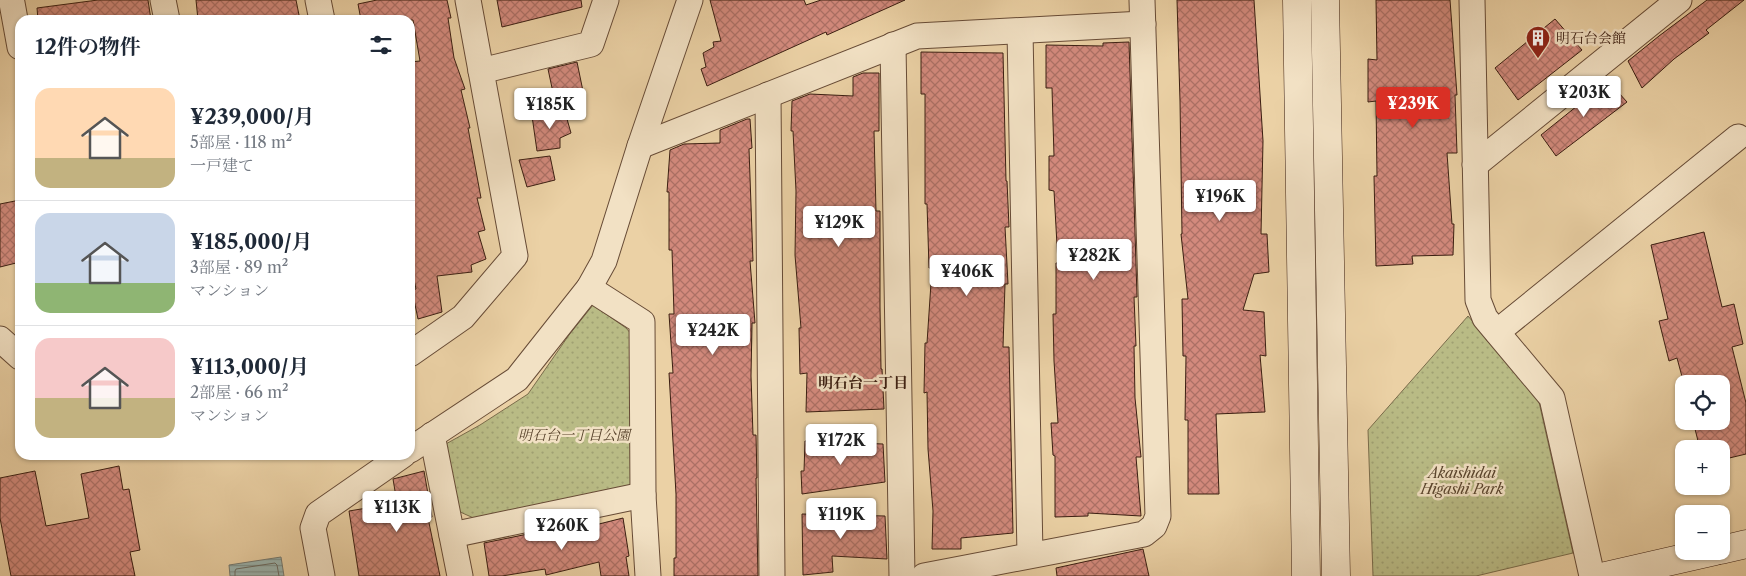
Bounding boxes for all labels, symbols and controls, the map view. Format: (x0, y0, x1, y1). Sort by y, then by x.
building icon: 明石台会館 (1525, 25, 1551, 59)
place label: 明石台会館 (1556, 29, 1626, 47)
icon: filters (367, 31, 395, 59)
text: 12件の物件 (35, 34, 141, 59)
pin: ¥203K (1549, 76, 1619, 118)
text: ¥203K (1558, 82, 1610, 102)
pin: ¥239K (1378, 86, 1448, 129)
pin: ¥185K (515, 88, 585, 130)
text: ¥239K (1387, 93, 1439, 113)
text: ¥185K (525, 94, 575, 114)
text: ¥239,000/月 (190, 104, 315, 129)
icon: home (75, 108, 135, 168)
text: 5部屋 · 118 m² (190, 132, 292, 152)
text: 一戸建て (190, 155, 254, 175)
pin: ¥196K (1185, 180, 1255, 222)
text: ¥196K (1195, 186, 1245, 206)
pin: ¥129K (804, 206, 874, 248)
text: ¥129K (814, 212, 864, 232)
text: ¥185,000/月 (190, 229, 313, 254)
icon: home (75, 233, 135, 293)
pin: ¥282K (1059, 238, 1129, 281)
text: ¥282K (1068, 245, 1120, 265)
pin: ¥406K (932, 254, 1002, 297)
text: 3部屋 · 89 m² (190, 257, 288, 277)
text: ¥406K (941, 261, 993, 281)
text: マンション (190, 280, 269, 300)
pin: ¥242K (678, 314, 748, 356)
text: ¥242K (687, 320, 739, 340)
text: ¥113,000/月 (190, 354, 309, 379)
icon: home (75, 358, 135, 418)
district label: 明石台一丁目 (818, 373, 908, 392)
map controls (1675, 375, 1730, 560)
button: locate (1675, 375, 1730, 430)
text: 2部屋 · 66 m² (190, 382, 289, 402)
text: マンション (190, 405, 269, 425)
pin: ¥172K (806, 424, 876, 466)
park label: 明石台一丁目公園 (518, 426, 632, 444)
text: ¥172K (817, 430, 865, 450)
button: + (1675, 440, 1730, 495)
park label: Akaishidai Higashi Park (1420, 464, 1504, 498)
pin: ¥113K (362, 490, 432, 533)
text: ¥113K (373, 497, 421, 517)
pin: ¥119K (806, 498, 876, 540)
text: ¥119K (817, 504, 865, 524)
button: − (1675, 505, 1730, 560)
pin: ¥260K (527, 508, 597, 551)
text: ¥260K (536, 515, 588, 535)

